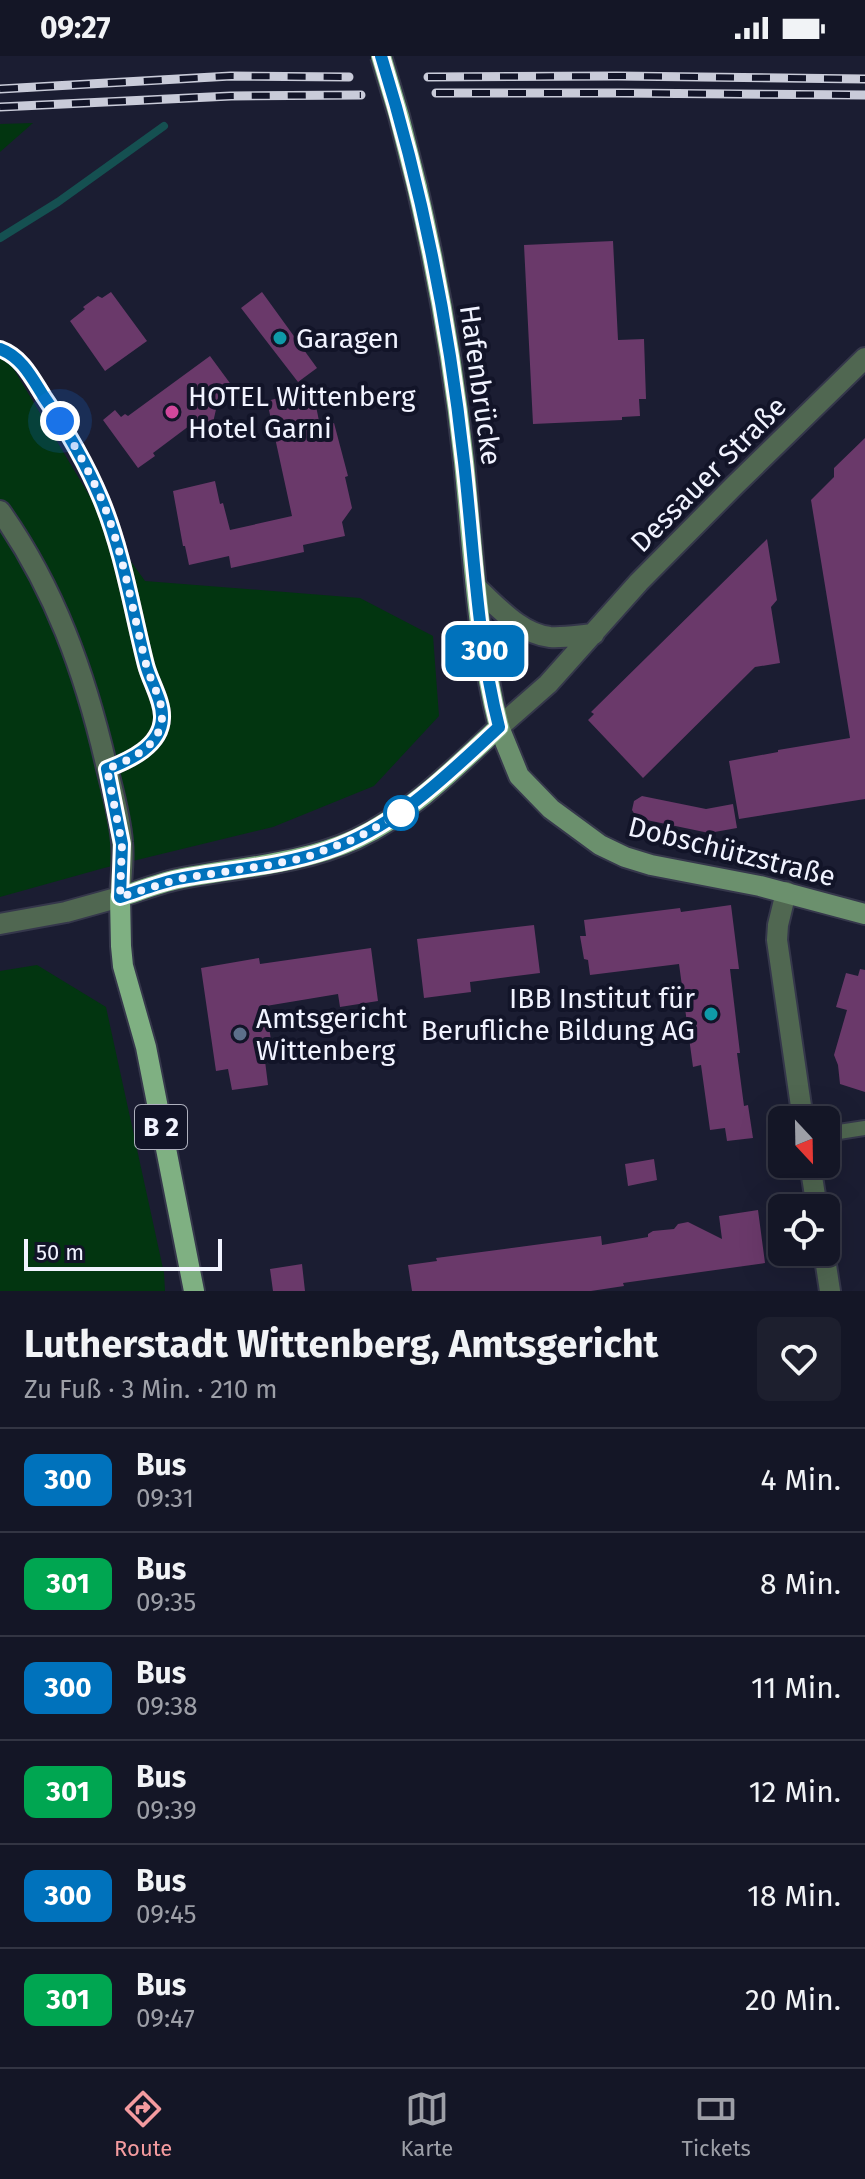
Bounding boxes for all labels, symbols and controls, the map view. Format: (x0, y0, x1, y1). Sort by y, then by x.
text: 09:27 (40, 10, 111, 46)
street label: Hafenbrücke (453, 303, 508, 467)
place label: Garagen (296, 322, 399, 355)
marker: Garagen (271, 329, 289, 347)
place label: HOTEL Wittenberg Hotel Garni (188, 380, 416, 445)
street label: Dessauer Straße (624, 390, 793, 559)
your location (40, 401, 80, 441)
marker: HOTEL Wittenberg Hotel Garni (163, 403, 181, 421)
line badge: 300 (439, 625, 531, 677)
text: 300 (461, 634, 509, 667)
unlabelled marker (384, 796, 418, 830)
street label: Dobschützstraße (625, 810, 839, 893)
place label: IBB Institut für Berufliche Bildung AG (421, 982, 695, 1047)
place label: Amtsgericht Wittenberg (256, 1002, 408, 1067)
marker: IBB Institut für Berufliche Bildung AG (702, 1005, 720, 1023)
marker: Amtsgericht Wittenberg (231, 1025, 249, 1043)
road number: B 2 (135, 1105, 187, 1149)
north arrow (768, 1106, 840, 1178)
map controls (768, 1106, 840, 1266)
button: locate (768, 1194, 840, 1266)
scale bar (24, 1235, 222, 1271)
text: 50 m (36, 1239, 84, 1266)
button: heart (757, 1317, 841, 1401)
text: Lutherstadt Wittenberg, Amtsgericht (24, 1321, 658, 1367)
text: Zu Fuß · 3 Min. · 210 m (24, 1374, 278, 1405)
text: Bus (136, 1447, 186, 1483)
text: 4 Min. (761, 1462, 841, 1498)
text: 300 (44, 1463, 92, 1496)
text: 09:31 (136, 1483, 194, 1514)
text: Bus (136, 1551, 186, 1587)
text: 8 Min. (760, 1566, 841, 1602)
text: 301 (46, 1567, 90, 1600)
text: 09:35 (136, 1587, 196, 1618)
text: Bus (136, 1655, 186, 1691)
text: 11 Min. (751, 1670, 841, 1706)
text: 300 (44, 1671, 92, 1704)
text: 09:38 (136, 1691, 198, 1722)
text: Bus (136, 1759, 186, 1795)
text: 12 Min. (749, 1774, 841, 1810)
text: 301 (46, 1775, 90, 1808)
text: 09:39 (136, 1795, 197, 1826)
text: Bus (136, 1863, 186, 1899)
text: 18 Min. (747, 1878, 841, 1914)
text: 300 (44, 1879, 92, 1912)
text: 09:45 (136, 1899, 197, 1930)
text: Bus (136, 1967, 186, 2003)
text: 20 Min. (745, 1982, 841, 2018)
text: 301 (46, 1983, 90, 2016)
text: 09:47 (136, 2003, 195, 2034)
tab: Route (114, 2087, 172, 2162)
tab: Karte (400, 2087, 453, 2162)
tab: Tickets (682, 2087, 751, 2162)

